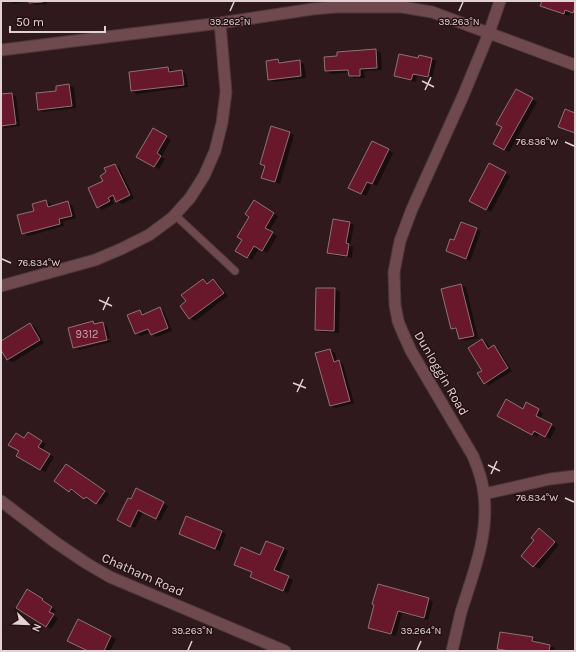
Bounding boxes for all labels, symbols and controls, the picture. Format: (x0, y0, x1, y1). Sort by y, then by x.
scale bar (10, 8, 105, 34)
text: 50 m (16, 15, 44, 29)
text: 39.262°N (209, 16, 251, 28)
text: 39.263°N (438, 16, 480, 28)
text: 76.836°W (516, 136, 558, 148)
text: 76.834°W (18, 257, 60, 269)
house number: 9312 (76, 328, 98, 341)
street label: Dunloggin Road (411, 329, 472, 418)
text: 76.834°W (516, 492, 558, 504)
street label: Chatham Road (100, 550, 186, 599)
north arrow (8, 604, 48, 644)
text: N (29, 622, 44, 634)
text: 39.263°N (171, 625, 213, 637)
text: 39.264°N (401, 625, 441, 637)

